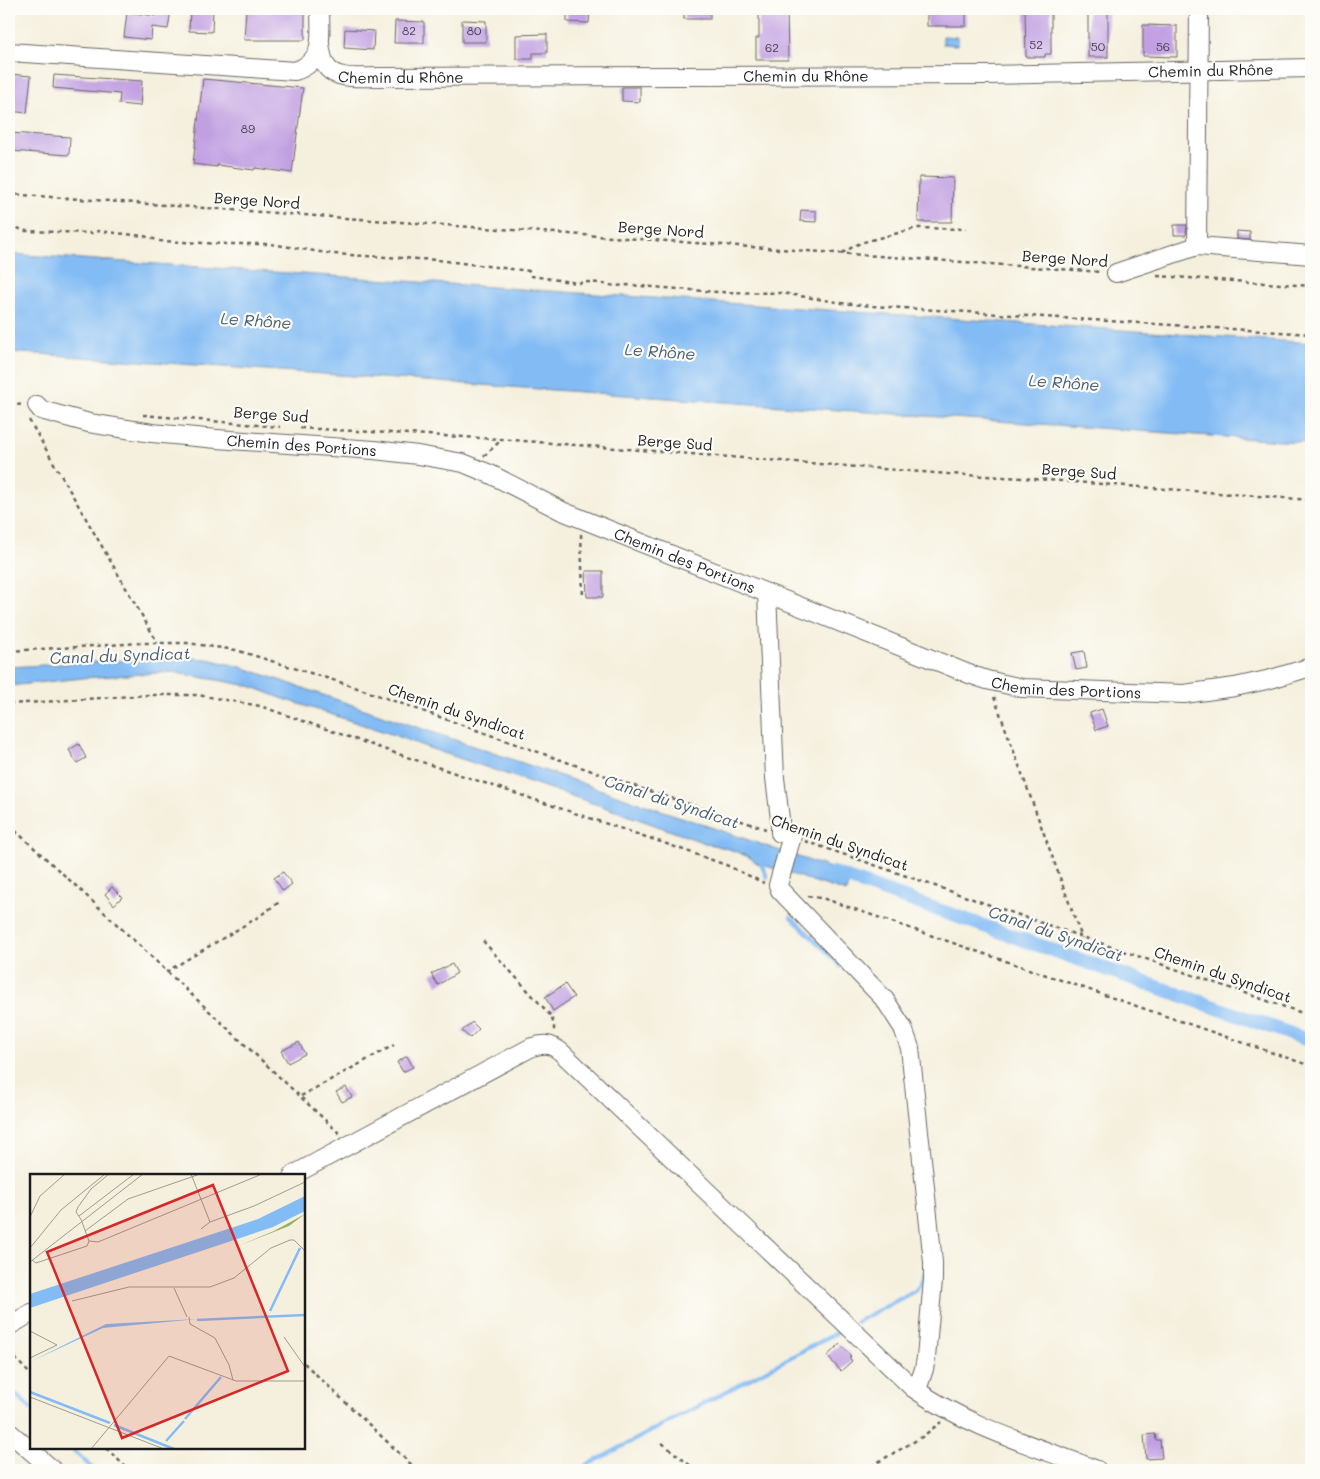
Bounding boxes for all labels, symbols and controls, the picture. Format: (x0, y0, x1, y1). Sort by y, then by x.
house number: 82 (402, 22, 416, 38)
house number: 80 (467, 22, 482, 38)
house number: 52 (1029, 36, 1043, 52)
house number: 50 (1091, 38, 1106, 54)
house number: 56 (1156, 38, 1170, 54)
house number: 62 (765, 39, 779, 55)
street label: Chemin du Rhône (1148, 59, 1274, 82)
street label: Chemin du Rhône (336, 65, 464, 87)
street label: Chemin du Rhône (743, 65, 869, 86)
house number: 89 (241, 120, 255, 136)
street label: Berge Nord (213, 187, 301, 213)
street label: Berge Nord (617, 216, 705, 242)
street label: Berge Nord (1021, 245, 1109, 271)
water label: Le Rhône (220, 307, 292, 333)
water label: Le Rhône (624, 338, 696, 364)
water label: Le Rhône (1028, 369, 1100, 395)
street label: Berge Sud (233, 401, 309, 427)
street label: Berge Sud (637, 429, 713, 455)
street label: Chemin des Portions (226, 430, 377, 460)
street label: Berge Sud (1041, 458, 1117, 484)
street label: Chemin des Portions (611, 523, 758, 597)
water label: Canal du Syndicat (49, 642, 191, 668)
street label: Chemin des Portions (989, 671, 1142, 702)
street label: Chemin du Syndicat (386, 678, 528, 744)
water label: Canal du Syndicat (602, 769, 742, 833)
street label: Chemin du Syndicat (769, 809, 911, 875)
water label: Canal du Syndicat (986, 900, 1126, 966)
street label: Chemin du Syndicat (1152, 941, 1294, 1007)
inset map (30, 1174, 305, 1449)

